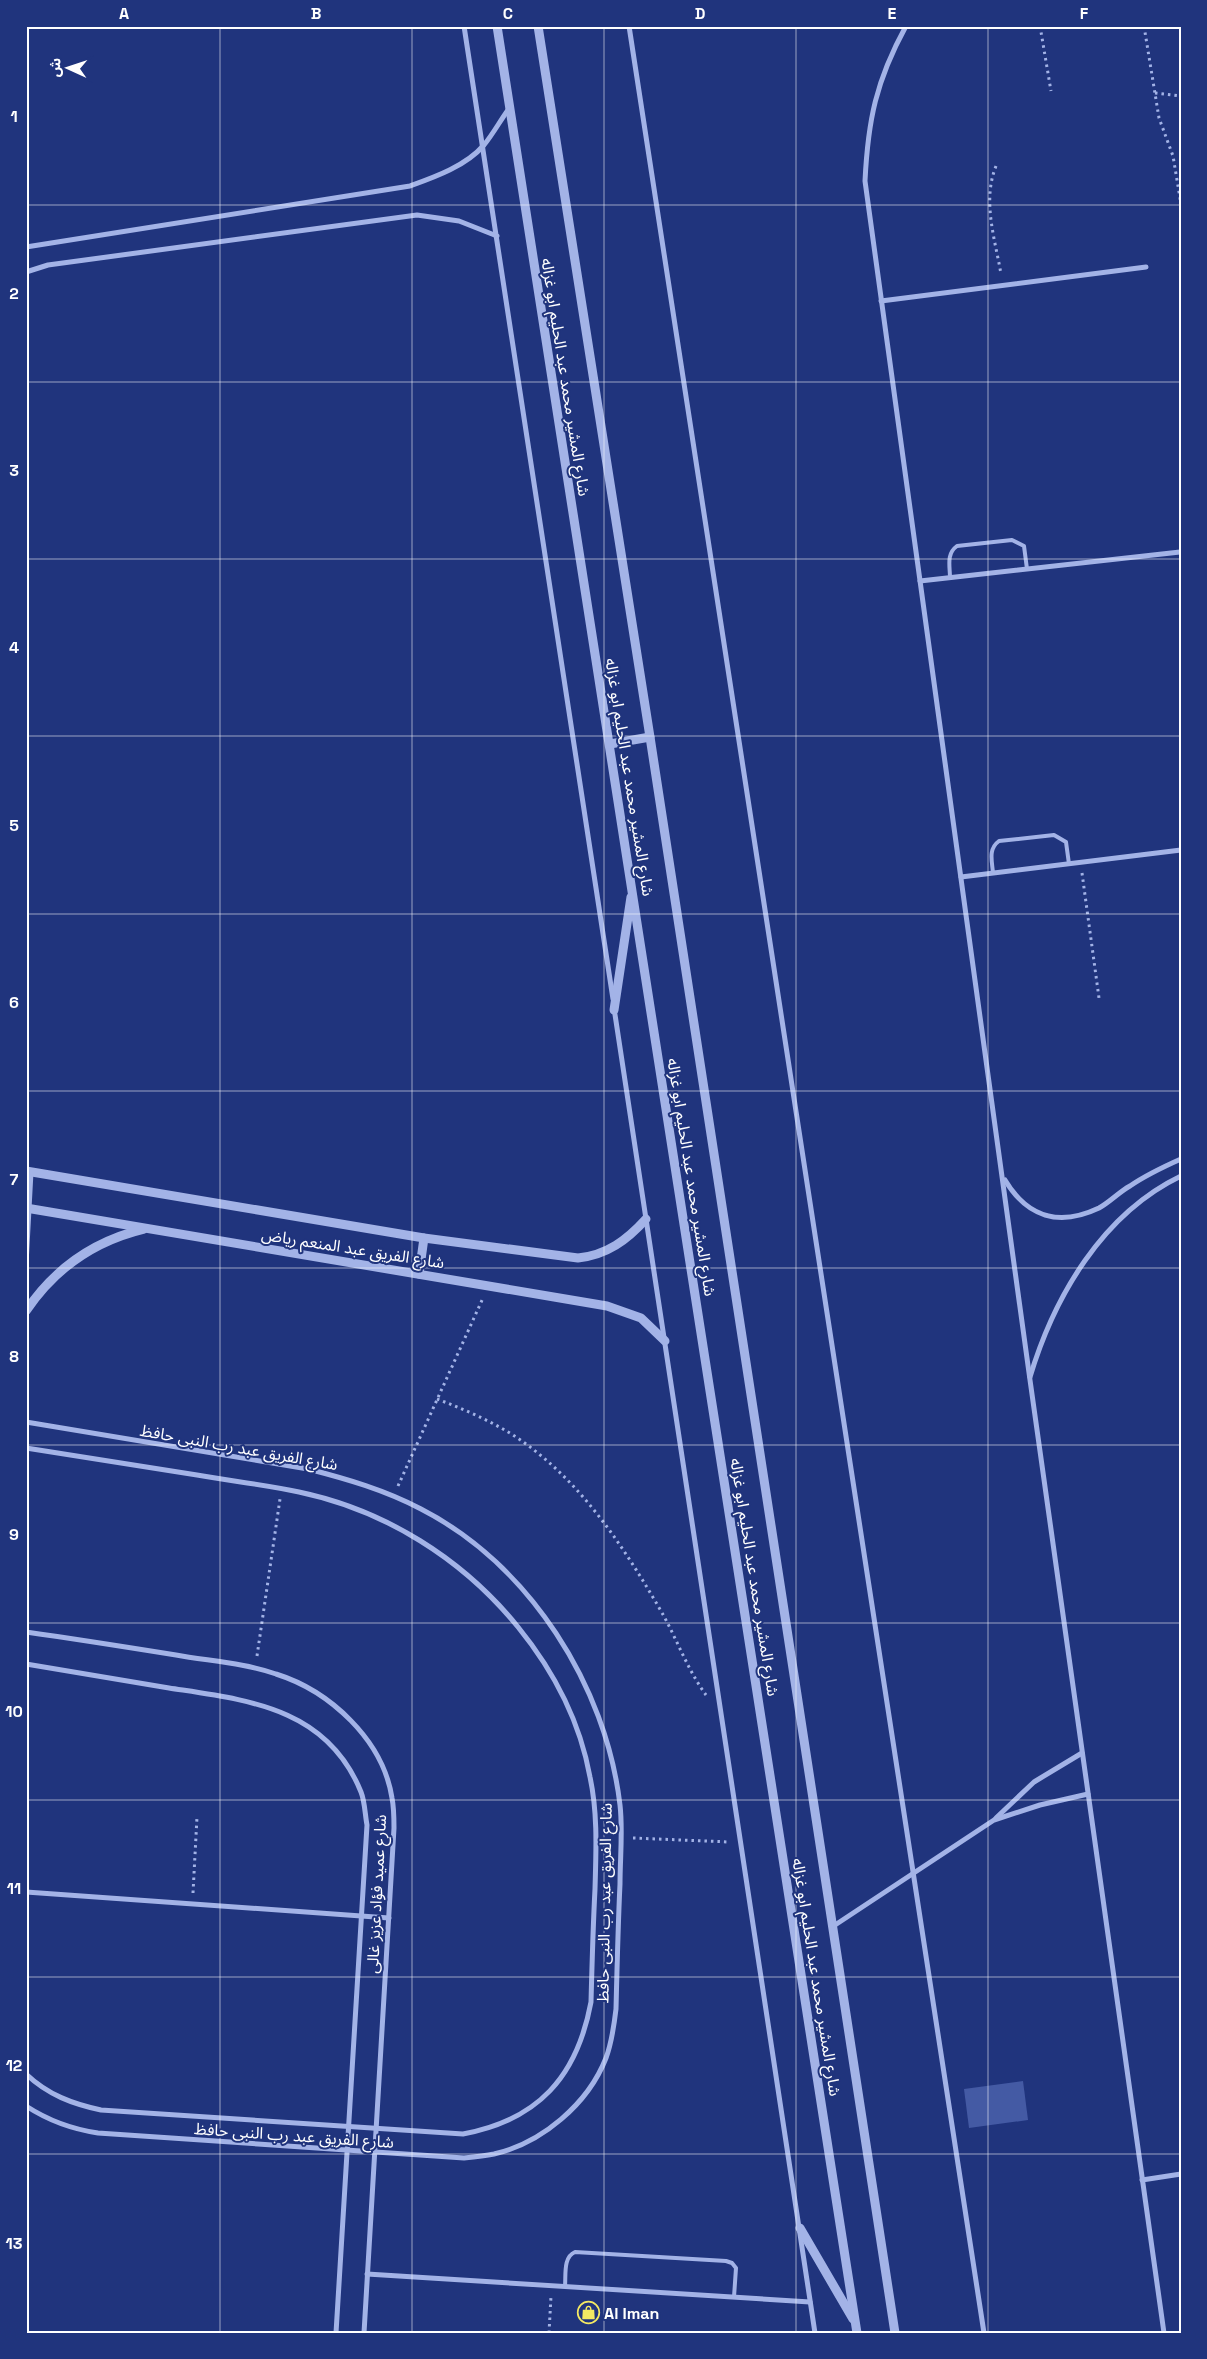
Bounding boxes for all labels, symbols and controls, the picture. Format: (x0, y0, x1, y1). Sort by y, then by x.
text: A (119, 3, 129, 24)
text: B (311, 3, 321, 24)
text: C (503, 3, 513, 24)
text: D (695, 3, 705, 24)
text: E (888, 3, 897, 24)
text: F (1080, 3, 1089, 24)
north arrow (42, 42, 92, 92)
text: ش (46, 57, 65, 77)
text: 1 (10, 106, 18, 127)
street label: شارع المشير محمد عبد الحليم ابو غزاله (534, 257, 595, 498)
text: 2 (9, 283, 19, 304)
text: 3 (9, 460, 19, 481)
text: 4 (9, 637, 19, 658)
street label: شارع المشير محمد عبد الحليم ابو غزاله (598, 657, 659, 898)
text: 5 (9, 815, 19, 836)
text: 6 (9, 992, 19, 1013)
street label: شارع المشير محمد عبد الحليم ابو غزاله (660, 1057, 721, 1298)
text: 7 (10, 1169, 19, 1190)
street label: شارع الفريق عبد المنعم رياض (260, 1224, 446, 1275)
text: 8 (9, 1346, 19, 1367)
street label: شارع الفريق عبد رب النبى حافظ (138, 1420, 339, 1477)
street label: شارع المشير محمد عبد الحليم ابو غزاله (723, 1457, 784, 1698)
text: 9 (9, 1524, 19, 1545)
text: 10 (5, 1701, 23, 1722)
street label: شارع الفريق عبد رب النبى حافظ (592, 1803, 619, 2003)
street label: شارع عميد فؤاد عزيز غالى (362, 1814, 393, 1974)
street label: شارع المشير محمد عبد الحليم ابو غزاله (785, 1857, 846, 2098)
text: 11 (7, 1878, 21, 1899)
text: 12 (6, 2055, 22, 2076)
street label: شارع الفريق عبد رب النبى حافظ (193, 2118, 395, 2155)
text: 13 (6, 2233, 23, 2254)
shop icon: Al Iman (576, 2301, 600, 2325)
place label: Al Iman (604, 2303, 659, 2324)

